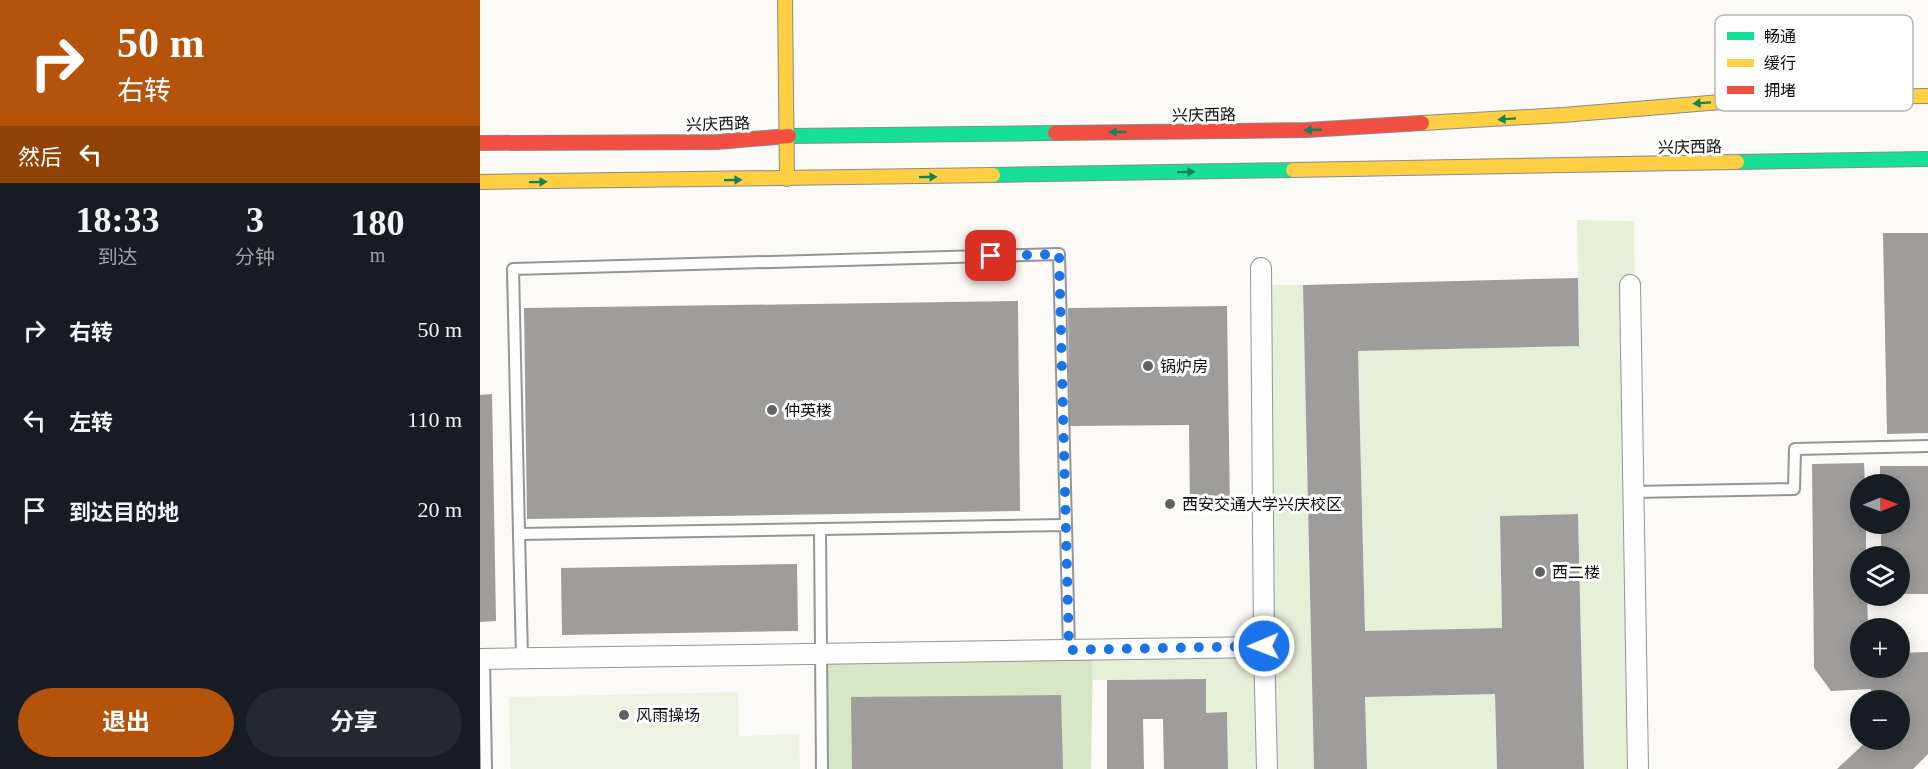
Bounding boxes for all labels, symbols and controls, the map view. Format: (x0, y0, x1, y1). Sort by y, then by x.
legend (1715, 15, 1913, 111)
text: 50 m (117, 20, 205, 66)
icon: right (18, 24, 96, 102)
text: 畅通 (1764, 28, 1796, 45)
text: 缓行 (1764, 55, 1796, 72)
text: 右转 (117, 76, 171, 106)
text: 拥堵 (1764, 82, 1796, 99)
one-way arrow (1692, 98, 1711, 108)
street label: 兴庆西路 (1172, 106, 1236, 124)
street label: 兴庆西路 (686, 114, 750, 134)
one-way arrow (1498, 114, 1517, 123)
one-way arrow (1303, 125, 1322, 135)
one-way arrow (1108, 128, 1127, 137)
icon: left (74, 138, 107, 171)
street label: 兴庆西路 (1658, 138, 1722, 156)
text: 然后 (18, 145, 62, 170)
one-way arrow (1177, 167, 1196, 177)
one-way arrow (919, 172, 938, 181)
one-way arrow (724, 175, 743, 185)
one-way arrow (529, 177, 548, 187)
text: 18:33 (76, 200, 160, 240)
text: 3 (246, 200, 264, 240)
text: 180 (351, 203, 405, 243)
pin (965, 230, 1016, 281)
icon: arrive (974, 239, 1007, 272)
text: m (370, 244, 385, 266)
text: 到达 (98, 246, 138, 268)
text: 分钟 (235, 246, 275, 268)
icon: right (18, 314, 51, 347)
text: 50 m (417, 317, 462, 342)
text: 右转 (69, 320, 113, 345)
place label: 锅炉房 (1160, 358, 1208, 375)
marker: 锅炉房 (1141, 359, 1155, 373)
place label: 仲英楼 (784, 402, 832, 419)
marker: 仲英楼 (765, 403, 779, 417)
icon: left (18, 404, 51, 437)
text: 110 m (407, 407, 462, 432)
text: 左转 (69, 410, 113, 435)
north arrow (1850, 474, 1910, 534)
map controls (1850, 474, 1910, 750)
icon: arrive (18, 494, 51, 527)
place label: 西安交通大学兴庆校区 (1182, 496, 1342, 513)
text: 20 m (417, 497, 462, 522)
marker: 西安交通大学兴庆校区 (1163, 497, 1177, 511)
text: 到达目的地 (69, 500, 179, 525)
button: layers (1850, 546, 1910, 606)
place label: 西二楼 (1552, 564, 1600, 581)
marker: 西二楼 (1533, 565, 1547, 579)
position arrow (1232, 614, 1296, 678)
button: + (1850, 618, 1910, 678)
button: 退出 (18, 688, 234, 757)
button: 分享 (246, 688, 462, 757)
button: − (1850, 690, 1910, 750)
place label: 风雨操场 (636, 707, 700, 724)
marker: 风雨操场 (617, 708, 631, 722)

